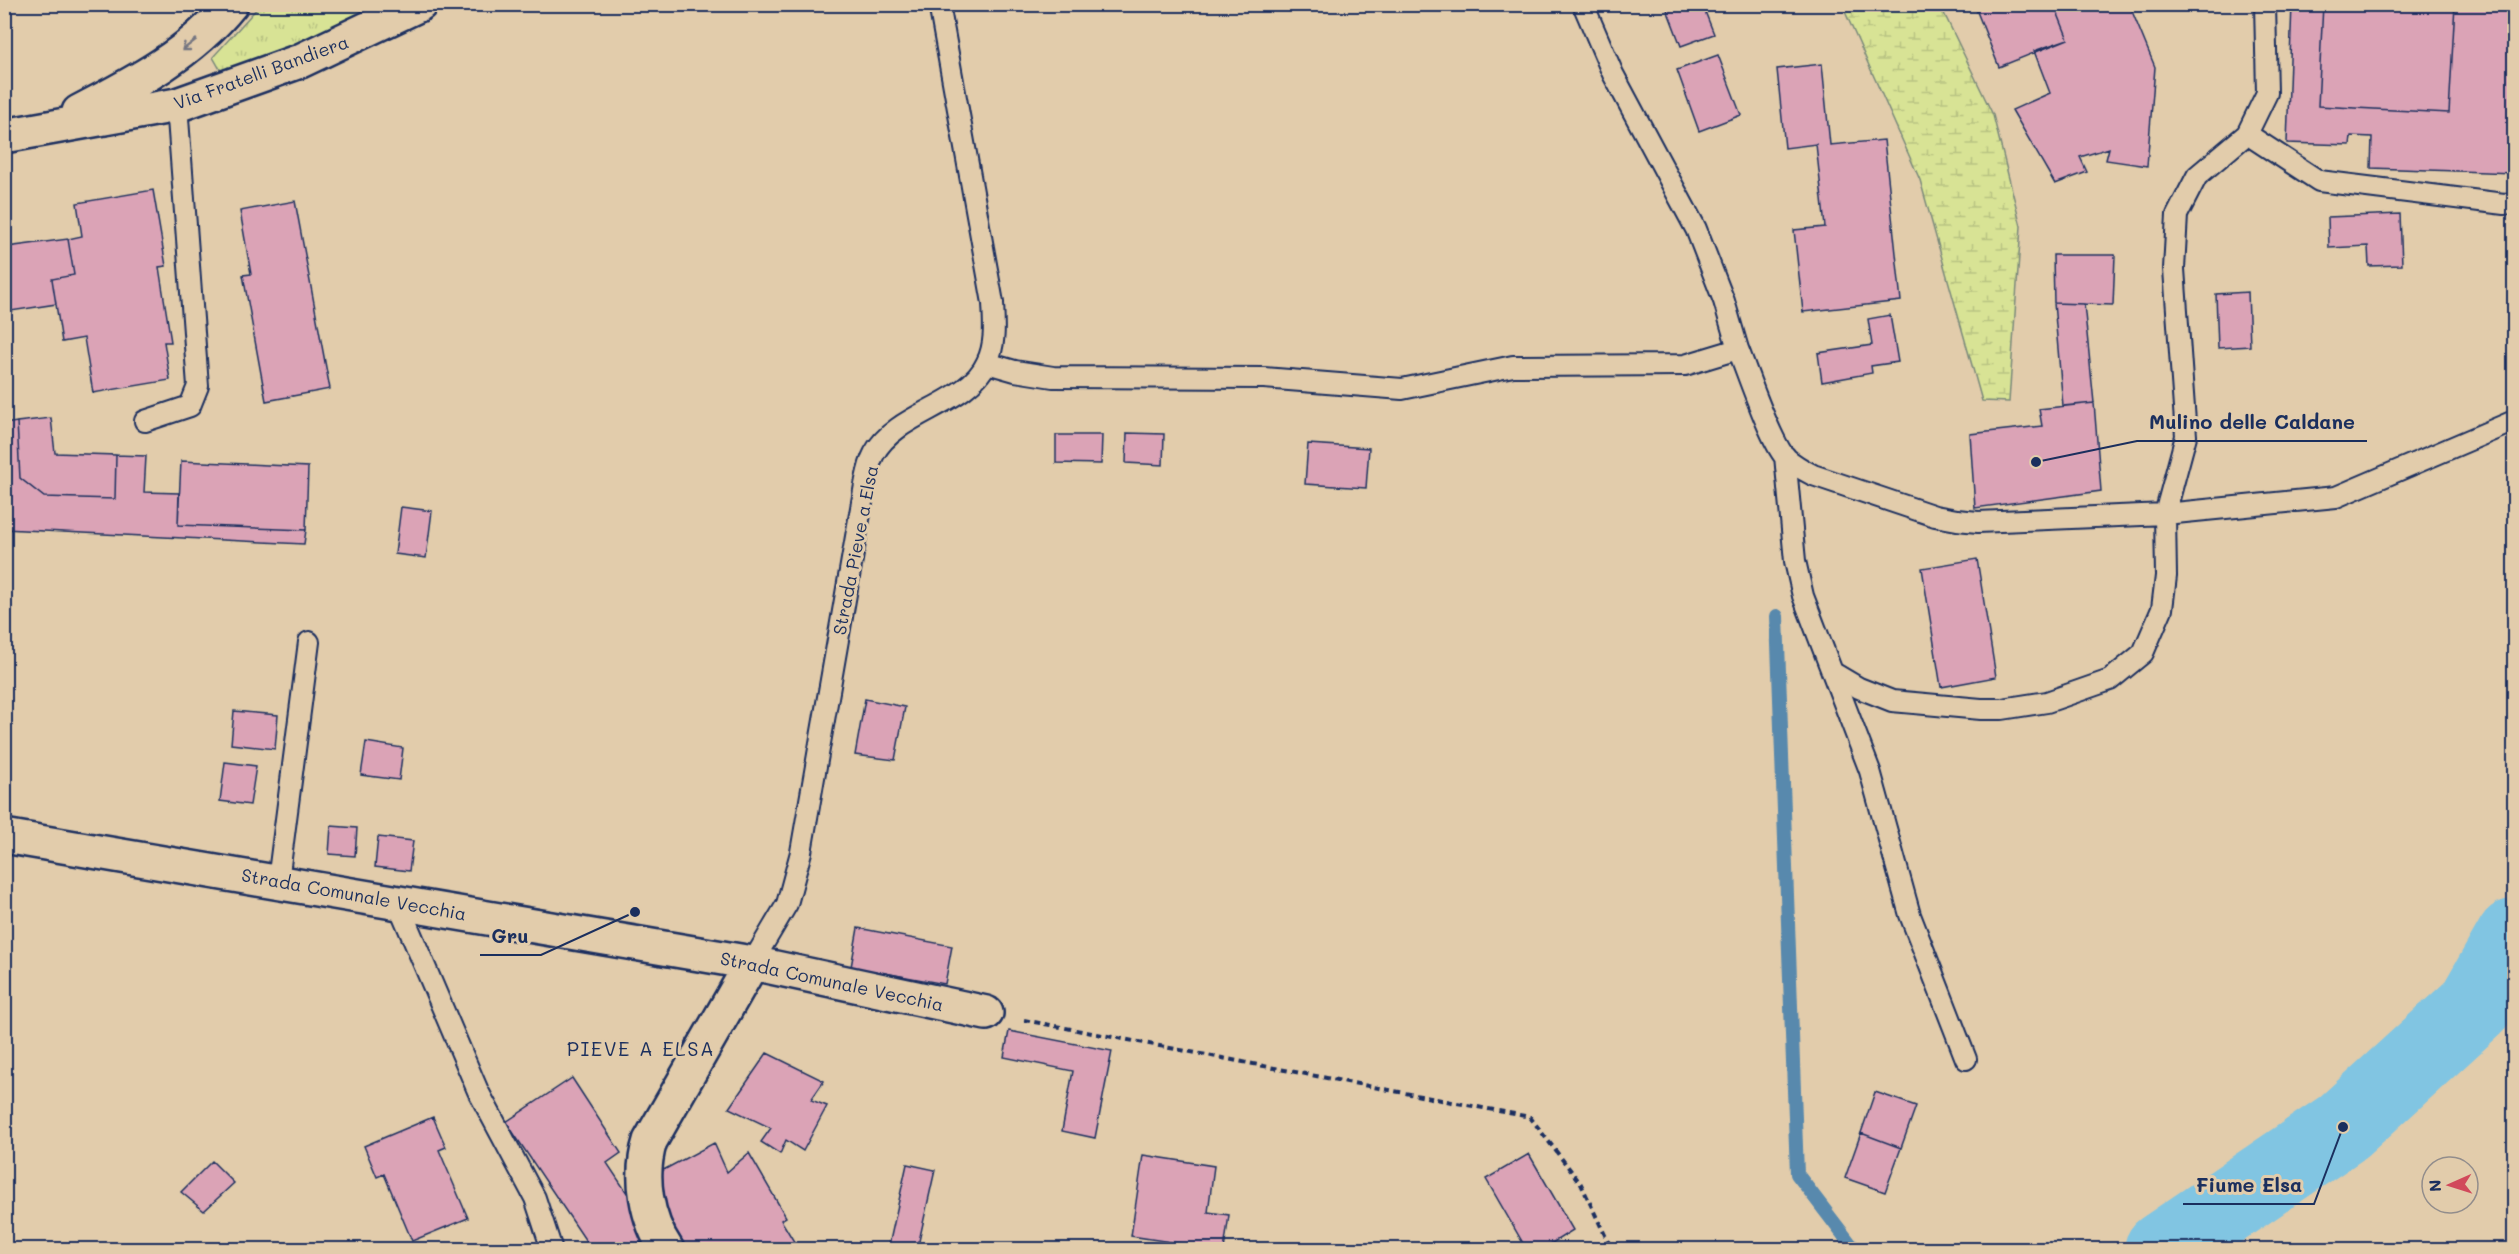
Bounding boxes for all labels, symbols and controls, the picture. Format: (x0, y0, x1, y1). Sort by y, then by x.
street label: Via Fratelli Bandiera (170, 29, 352, 115)
one-way arrow (182, 39, 198, 52)
callout: Mulino delle Caldane (2137, 403, 2367, 441)
text: Mulino delle Caldane (2149, 408, 2355, 434)
street label: Strada Pieve a Elsa (827, 463, 883, 637)
street label: Strada Comunale Vecchia (240, 862, 468, 926)
callout: Gru (480, 917, 541, 955)
text: Gru (491, 922, 529, 948)
street label: Strada Comunale Vecchia (718, 946, 946, 1016)
district label: PIEVE A ELSA (567, 1035, 715, 1061)
north arrow (2420, 1155, 2480, 1215)
callout: Fiume Elsa (2183, 1166, 2314, 1204)
text: Fiume Elsa (2196, 1171, 2302, 1197)
text: N (2424, 1179, 2445, 1192)

